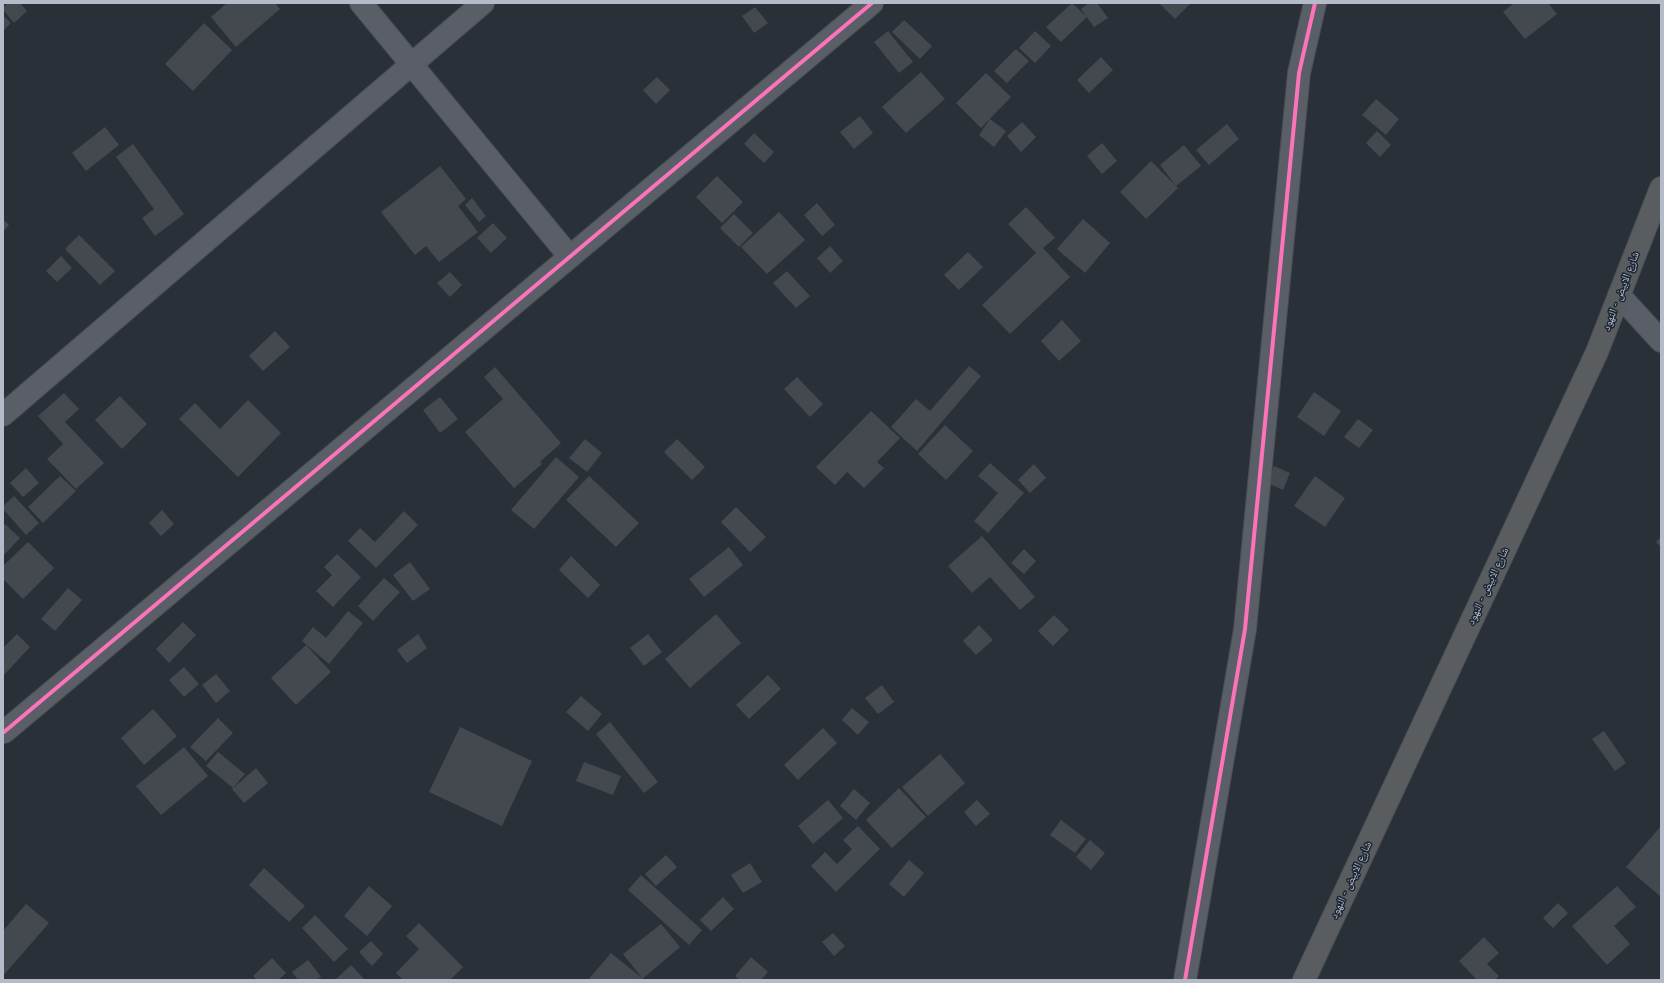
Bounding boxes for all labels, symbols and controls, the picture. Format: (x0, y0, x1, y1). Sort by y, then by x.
street label: شارع الابيض - النهود (1600, 250, 1642, 332)
street label: شارع الابيض - النهود (1464, 545, 1512, 627)
street label: شارع الابيض - النهود (1327, 839, 1375, 921)

